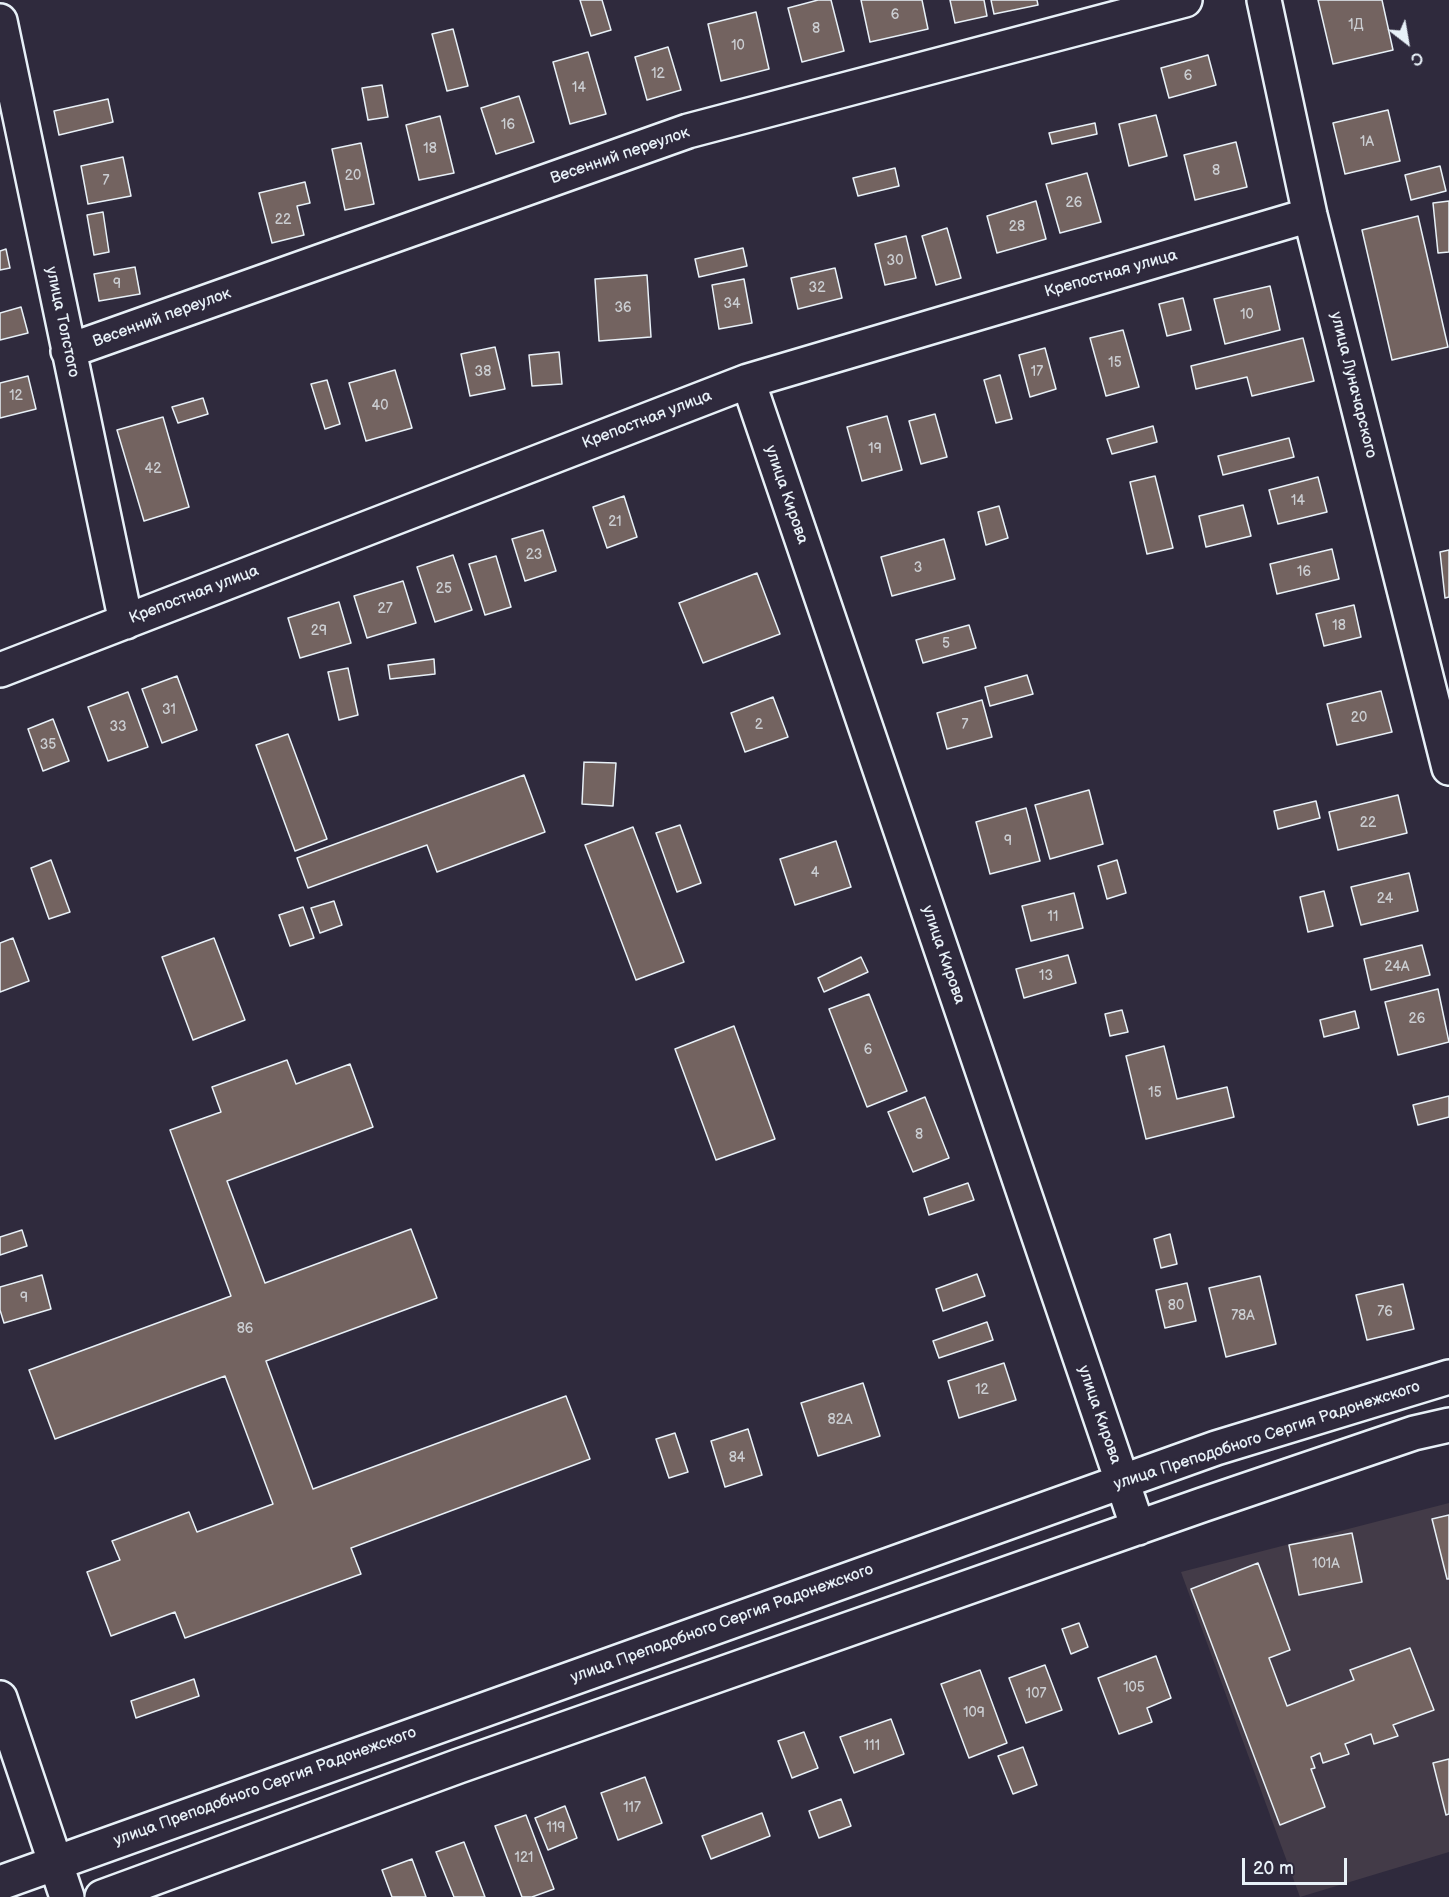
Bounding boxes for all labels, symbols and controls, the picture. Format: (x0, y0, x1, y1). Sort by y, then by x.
house number: 6 (891, 7, 899, 23)
north arrow (1377, 12, 1437, 72)
house number: 1Д (1348, 17, 1364, 33)
house number: 8 (812, 21, 820, 37)
house number: 10 (731, 38, 745, 54)
text: С (1407, 47, 1426, 69)
house number: 12 (651, 66, 665, 82)
house number: 6 (1184, 68, 1192, 84)
house number: 14 (572, 80, 586, 96)
house number: 16 (501, 117, 515, 133)
street label: Весенний переулок (548, 123, 692, 189)
house number: 1А (1360, 134, 1374, 150)
house number: 18 (423, 141, 437, 157)
house number: 8 (1212, 163, 1220, 179)
house number: 20 (345, 168, 361, 184)
house number: 7 (103, 173, 109, 189)
house number: 26 (1066, 195, 1082, 211)
house number: 22 (275, 212, 291, 228)
house number: 28 (1009, 219, 1025, 235)
street label: Крепостная улица (1042, 246, 1180, 302)
house number: 30 (887, 253, 903, 269)
street label: улица Толстого (41, 265, 83, 379)
house number: 9 (113, 276, 121, 292)
house number: 32 (809, 280, 825, 296)
street label: Весенний переулок (90, 284, 234, 352)
house number: 34 (723, 296, 741, 312)
house number: 36 (614, 300, 632, 316)
house number: 10 (1240, 307, 1254, 323)
street label: улица Луначарского (1326, 310, 1380, 460)
house number: 15 (1108, 355, 1122, 371)
house number: 38 (475, 364, 491, 380)
house number: 17 (1031, 364, 1043, 380)
street label: Крепостная улица (580, 386, 714, 454)
house number: 12 (9, 388, 23, 404)
house number: 40 (372, 398, 388, 414)
house number: 19 (868, 441, 882, 457)
street label: улица Кирова (760, 443, 812, 547)
house number: 42 (145, 461, 161, 477)
house number: 14 (1291, 493, 1305, 509)
house number: 21 (608, 514, 622, 530)
house number: 23 (526, 547, 542, 563)
house number: 3 (914, 560, 922, 576)
street label: Крепостная улица (127, 561, 261, 629)
house number: 16 (1297, 564, 1311, 580)
house number: 25 (436, 581, 452, 597)
house number: 27 (377, 601, 393, 617)
house number: 18 (1332, 618, 1346, 634)
house number: 29 (311, 623, 327, 639)
house number: 5 (942, 636, 950, 652)
house number: 31 (162, 702, 176, 718)
house number: 20 (1351, 710, 1367, 726)
house number: 2 (755, 717, 763, 733)
house number: 7 (962, 717, 968, 733)
house number: 33 (109, 719, 127, 735)
house number: 35 (40, 737, 56, 753)
house number: 22 (1360, 815, 1376, 831)
house number: 9 (1004, 833, 1012, 849)
house number: 4 (811, 865, 819, 881)
house number: 24 (1377, 891, 1393, 907)
street label: улица Кирова (917, 903, 969, 1007)
house number: 11 (1048, 909, 1058, 925)
house number: 24А (1384, 959, 1410, 975)
house number: 13 (1039, 968, 1053, 984)
house number: 26 (1409, 1011, 1425, 1027)
house number: 6 (864, 1042, 872, 1058)
house number: 15 (1148, 1085, 1162, 1101)
house number: 8 (915, 1127, 923, 1143)
house number: 9 (20, 1290, 28, 1306)
house number: 80 (1168, 1298, 1184, 1314)
house number: 76 (1377, 1304, 1393, 1320)
house number: 78А (1231, 1308, 1255, 1324)
house number: 86 (237, 1321, 253, 1337)
street label: улица Кирова (1073, 1363, 1125, 1467)
street label: улица Преподобного Сергия Радонежского (1112, 1377, 1422, 1495)
house number: 12 (975, 1382, 989, 1398)
house number: 82А (828, 1412, 852, 1428)
house number: 84 (729, 1450, 745, 1466)
house number: 101А (1312, 1556, 1340, 1572)
street label: улица Преподобного Сергия Радонежского (568, 1560, 876, 1688)
house number: 105 (1123, 1680, 1145, 1696)
house number: 107 (1026, 1686, 1046, 1702)
house number: 109 (963, 1705, 985, 1721)
street label: улица Преподобного Сергия Радонежского (111, 1723, 419, 1851)
house number: 111 (864, 1738, 880, 1754)
house number: 117 (623, 1800, 641, 1816)
house number: 119 (547, 1820, 565, 1836)
scale bar (1245, 1846, 1350, 1884)
house number: 121 (515, 1850, 533, 1866)
text: 20 m (1253, 1858, 1294, 1879)

